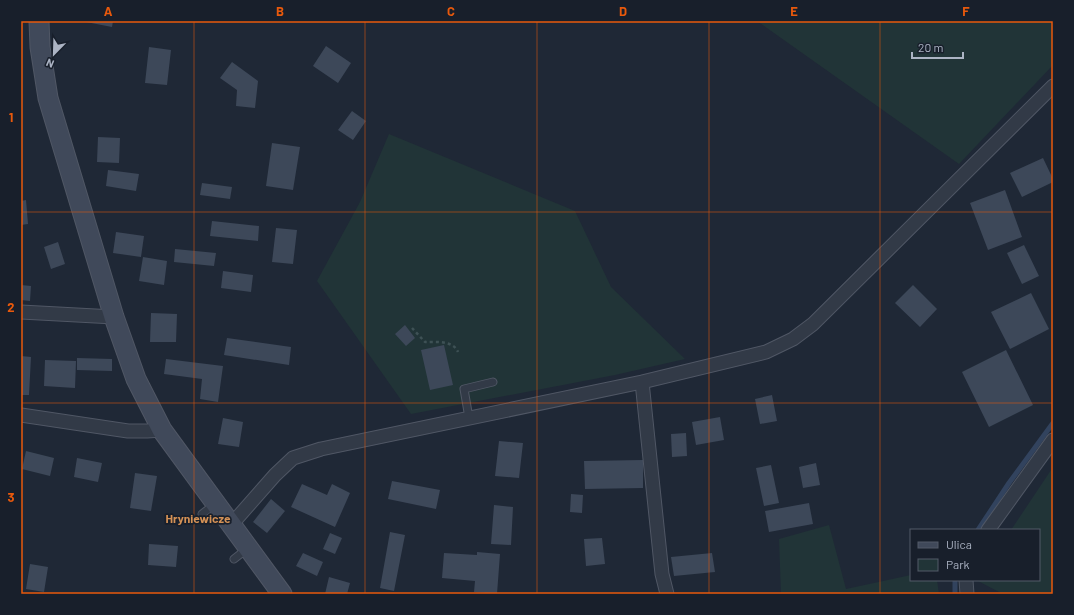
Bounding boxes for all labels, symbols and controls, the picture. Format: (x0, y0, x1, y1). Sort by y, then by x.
text: A (104, 3, 113, 19)
text: B (276, 3, 284, 19)
text: C (447, 3, 455, 19)
text: D (619, 3, 627, 19)
text: E (790, 3, 798, 19)
text: F (962, 3, 970, 19)
north arrow (34, 34, 74, 74)
scale bar (912, 34, 963, 60)
text: 20 m (918, 40, 944, 54)
text: N (44, 56, 56, 71)
text: 1 (9, 109, 13, 125)
text: 2 (7, 299, 15, 315)
text: 3 (7, 489, 15, 505)
district label: Hryniewicze (165, 511, 231, 525)
legend (910, 529, 1040, 581)
text: Ulica (946, 537, 972, 551)
text: Park (946, 557, 970, 571)

